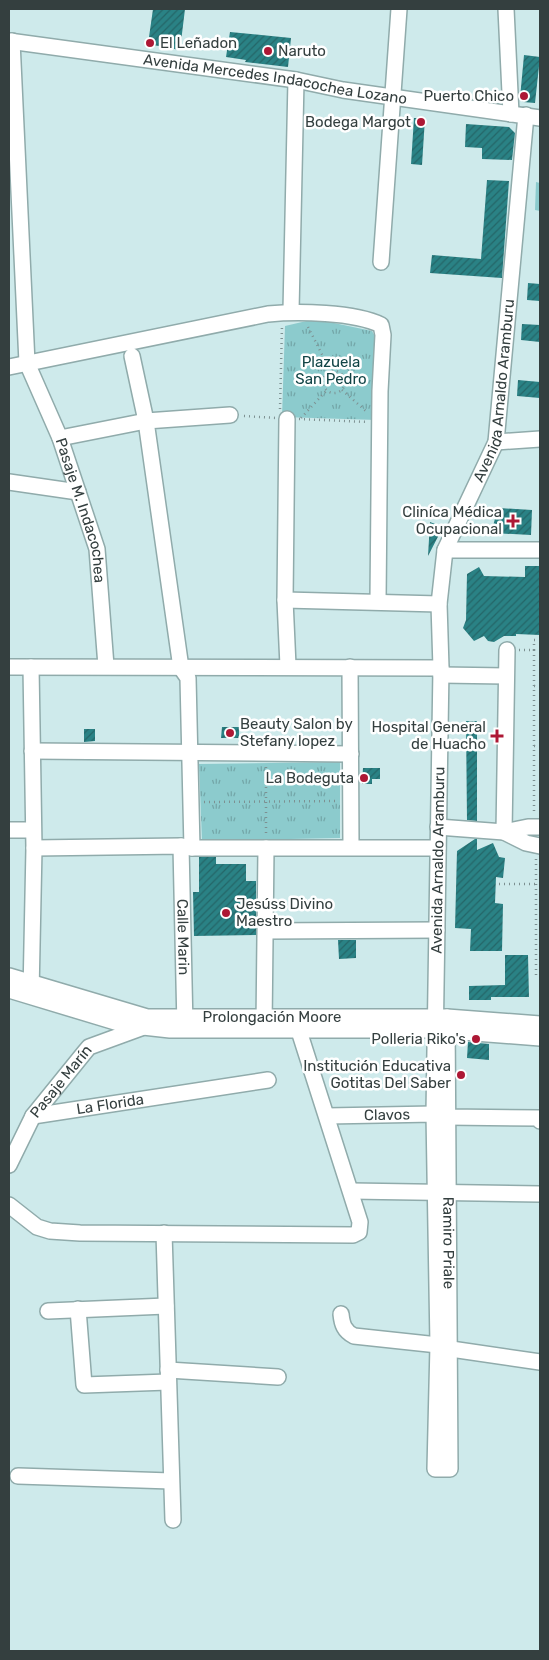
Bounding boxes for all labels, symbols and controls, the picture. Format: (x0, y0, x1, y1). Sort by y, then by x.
place label: El Leñadon (160, 34, 237, 52)
marker: El Leñadon (144, 37, 156, 49)
place label: Naruto (278, 42, 326, 60)
marker: Naruto (262, 45, 274, 57)
street label: Avenida Mercedes Indacochea Lozano (142, 50, 408, 108)
place label: Puerto Chico (423, 87, 514, 105)
marker: Puerto Chico (518, 90, 530, 102)
place label: Bodega Margot (305, 113, 411, 131)
marker: Bodega Margot (415, 116, 427, 128)
street label: Avenida Arnaldo Aramburu (469, 298, 518, 485)
park label: Plazuela San Pedro (295, 353, 367, 388)
street label: Pasaje M. Indacochea (52, 436, 109, 584)
place label: Cliníca Médica Ocupacional (402, 503, 502, 538)
marker: Cliníca Médica Ocupacional (506, 514, 520, 528)
place label: Beauty Salon by Stefany lopez (240, 715, 353, 750)
place label: Hospital General de Huacho (371, 718, 486, 753)
marker: Beauty Salon by Stefany lopez (224, 727, 236, 739)
marker: Hospital General de Huacho (490, 729, 504, 743)
street label: Avenida Arnaldo Aramburu (428, 767, 448, 954)
place label: La Bodeguta (266, 769, 354, 787)
marker: La Bodeguta (358, 772, 370, 784)
place label: Jesúss Divino Maestro (236, 895, 333, 930)
street label: Calle Marin (173, 899, 193, 975)
marker: Jesúss Divino Maestro (220, 907, 232, 919)
street label: Prolongación Moore (203, 1008, 341, 1026)
place label: Polleria Riko's (371, 1030, 466, 1048)
marker: Polleria Riko's (470, 1033, 482, 1045)
street label: Pasaje Marín (26, 1041, 96, 1121)
place label: Institución Educativa Gotitas Del Saber (303, 1057, 451, 1092)
marker: Institución Educativa Gotitas Del Saber (455, 1069, 467, 1081)
street label: La Florida (75, 1090, 145, 1118)
street label: Clavos (364, 1105, 411, 1124)
street label: Ramiro Priale (439, 1197, 458, 1289)

